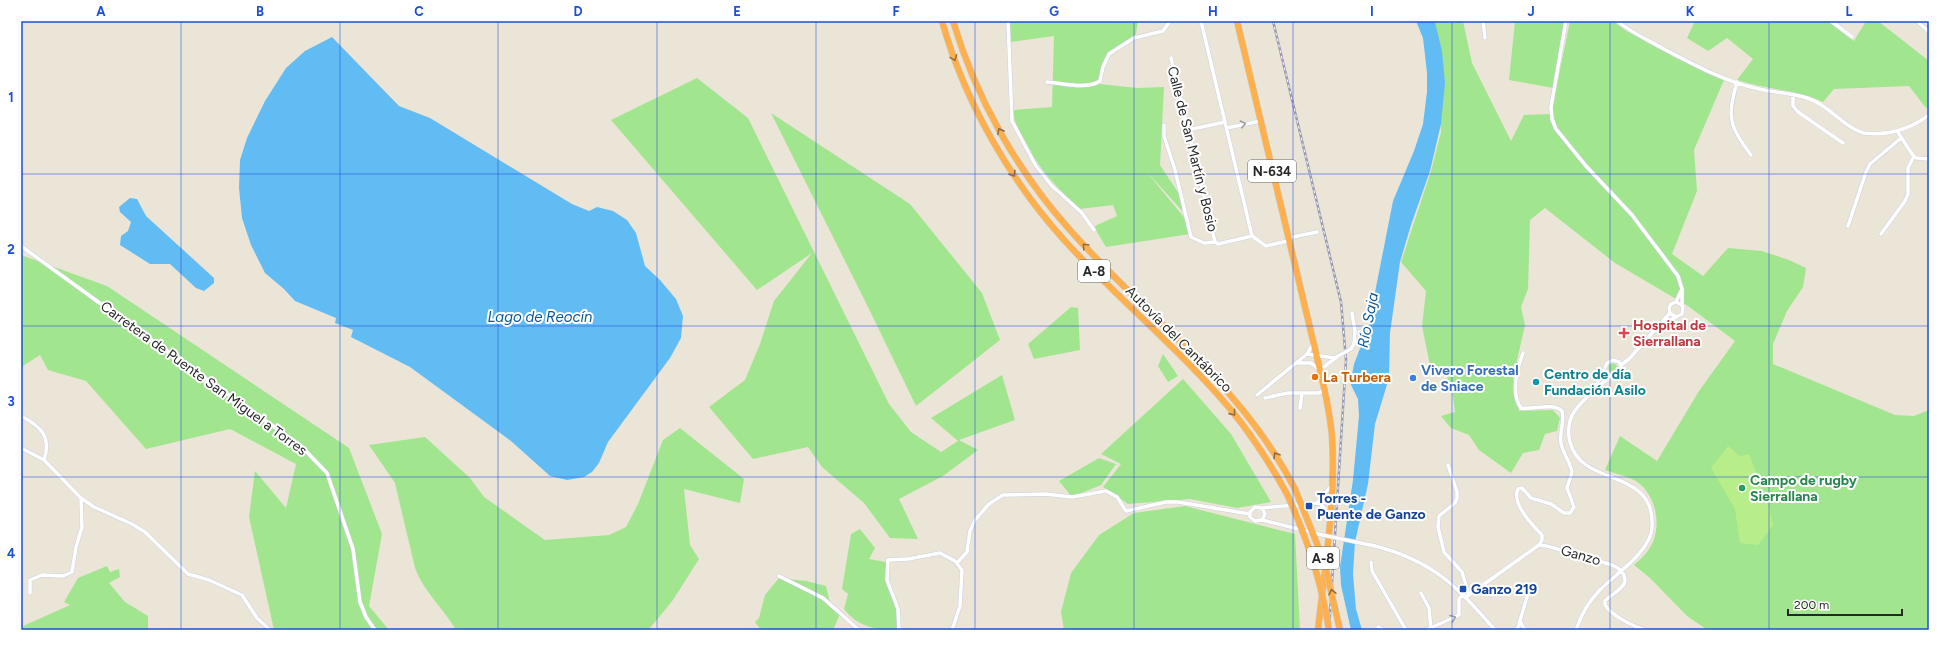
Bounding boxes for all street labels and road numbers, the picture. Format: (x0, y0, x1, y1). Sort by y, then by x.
street label: Calle de San Martín y Bosio (1164, 65, 1221, 234)
road number: N-634 (1248, 160, 1296, 182)
road number: A-8 (1078, 260, 1110, 282)
street label: Autovía del Cantábrico (1122, 283, 1235, 396)
street label: Carretera de Puente San Miguel a Torres (97, 298, 310, 459)
street label: Ganzo (1559, 542, 1603, 569)
road number: A-8 (1307, 547, 1339, 569)

